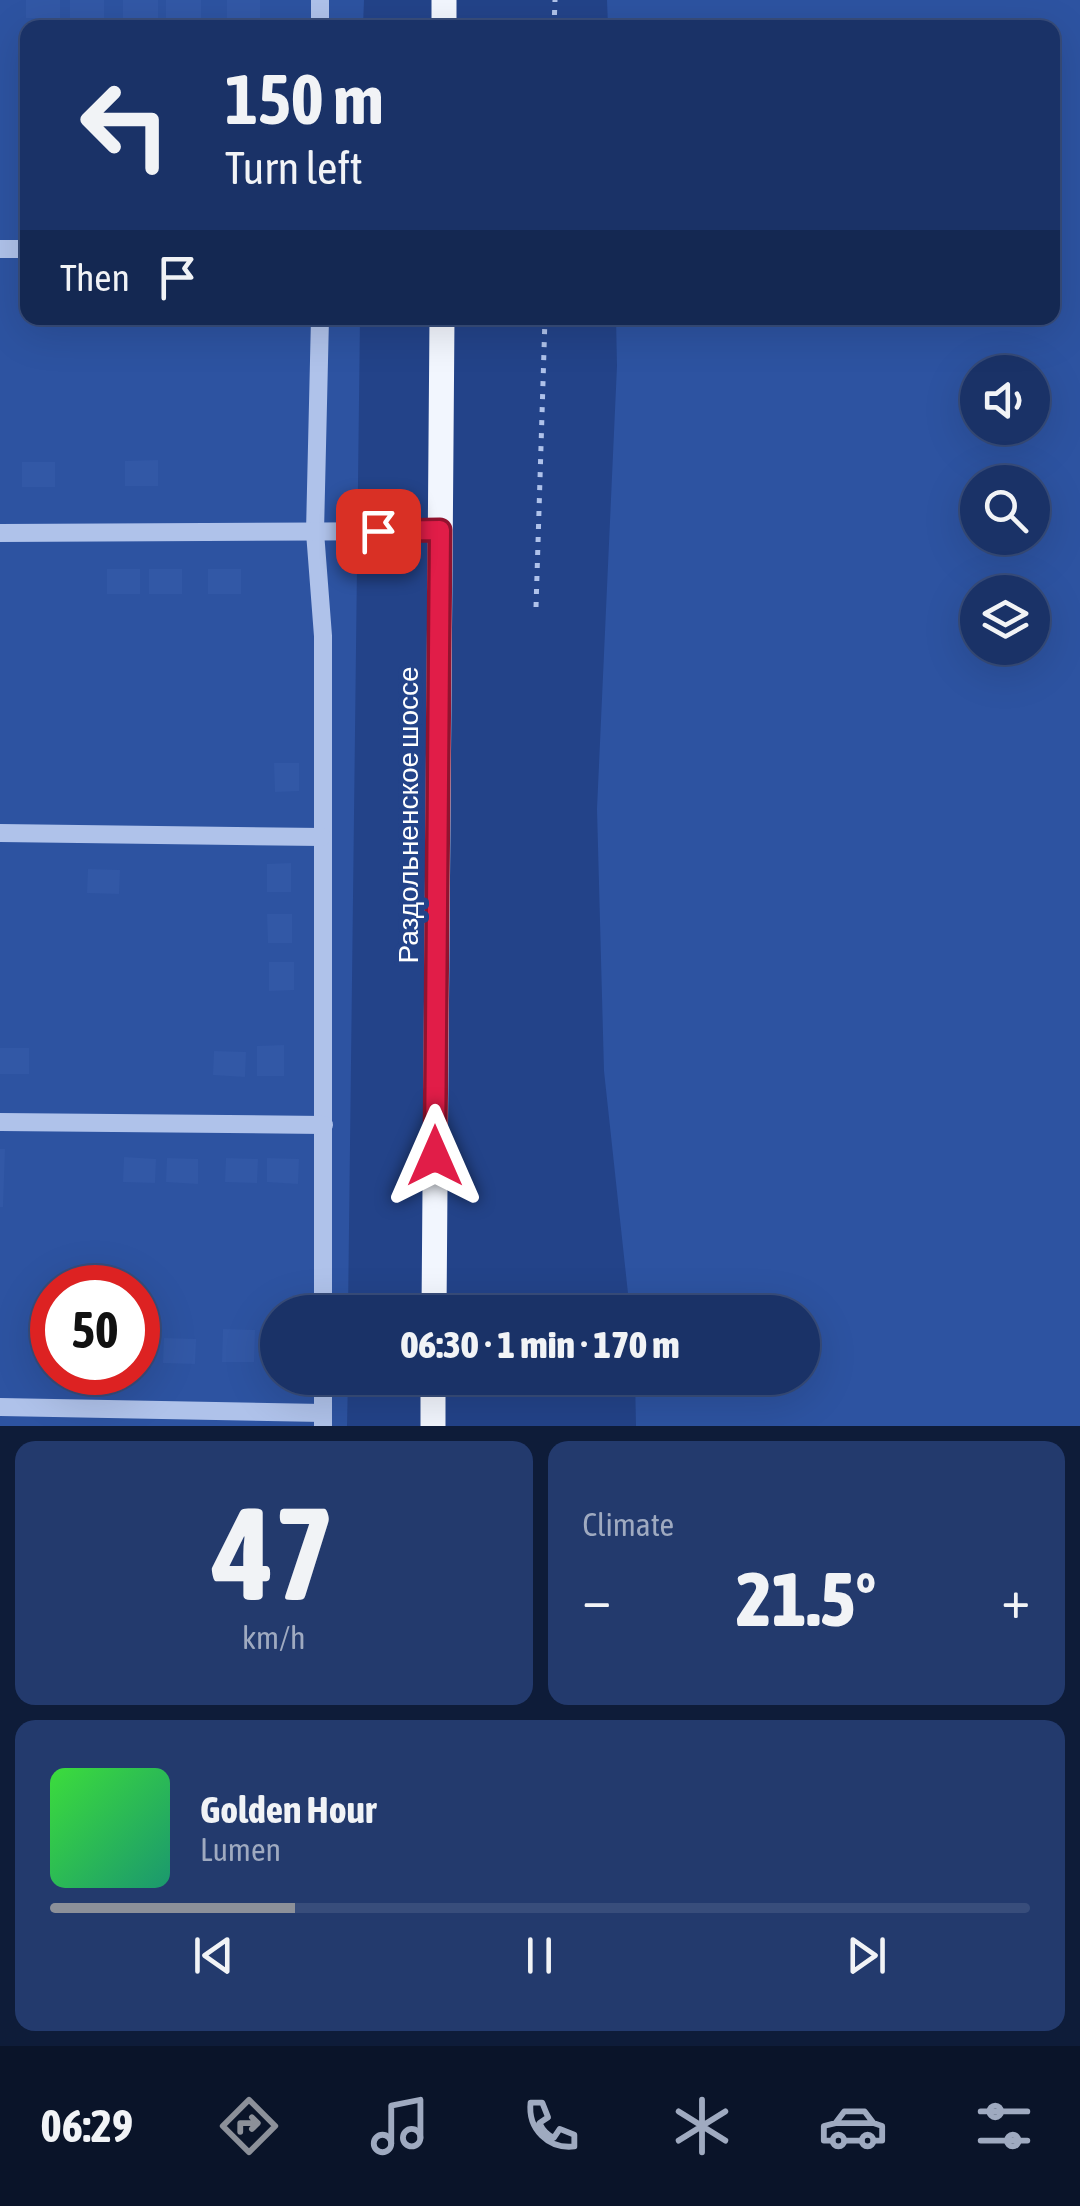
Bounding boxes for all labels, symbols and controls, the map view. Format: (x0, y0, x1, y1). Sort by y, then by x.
text: 150 m (225, 59, 384, 139)
icon: left (60, 60, 190, 190)
text: Turn left (225, 142, 363, 194)
icon: arrive (150, 250, 205, 305)
text: Then (60, 256, 130, 299)
map controls (960, 355, 1050, 665)
button: sound (960, 355, 1050, 445)
button: search (960, 465, 1050, 555)
pin (336, 489, 421, 574)
icon: arrive (351, 504, 406, 559)
button: layers (960, 575, 1050, 665)
street label: Раздольненское шоссе (392, 666, 424, 964)
position arrow (383, 1104, 487, 1208)
speed limit sign: 50 (30, 1265, 160, 1395)
text: 06:30 · 1 min · 170 m (400, 1323, 680, 1366)
text: 47 (213, 1479, 335, 1628)
text: Climate (583, 1506, 674, 1543)
text: 21.5° (736, 1556, 876, 1642)
text: − (583, 1567, 611, 1630)
text: + (1001, 1567, 1030, 1630)
text: km/h (242, 1619, 305, 1656)
text: Golden Hour (200, 1788, 376, 1831)
text: Lumen (200, 1831, 281, 1868)
icon: previous (186, 1928, 241, 1983)
icon: pause (512, 1928, 567, 1983)
icon: next (839, 1928, 894, 1983)
icon: directions (214, 2091, 284, 2161)
icon: music (365, 2091, 435, 2161)
icon: phone (516, 2091, 586, 2161)
icon: climate (667, 2091, 737, 2161)
icon: car (818, 2091, 888, 2161)
icon: filters (969, 2091, 1039, 2161)
text: 06:29 (41, 2100, 133, 2152)

